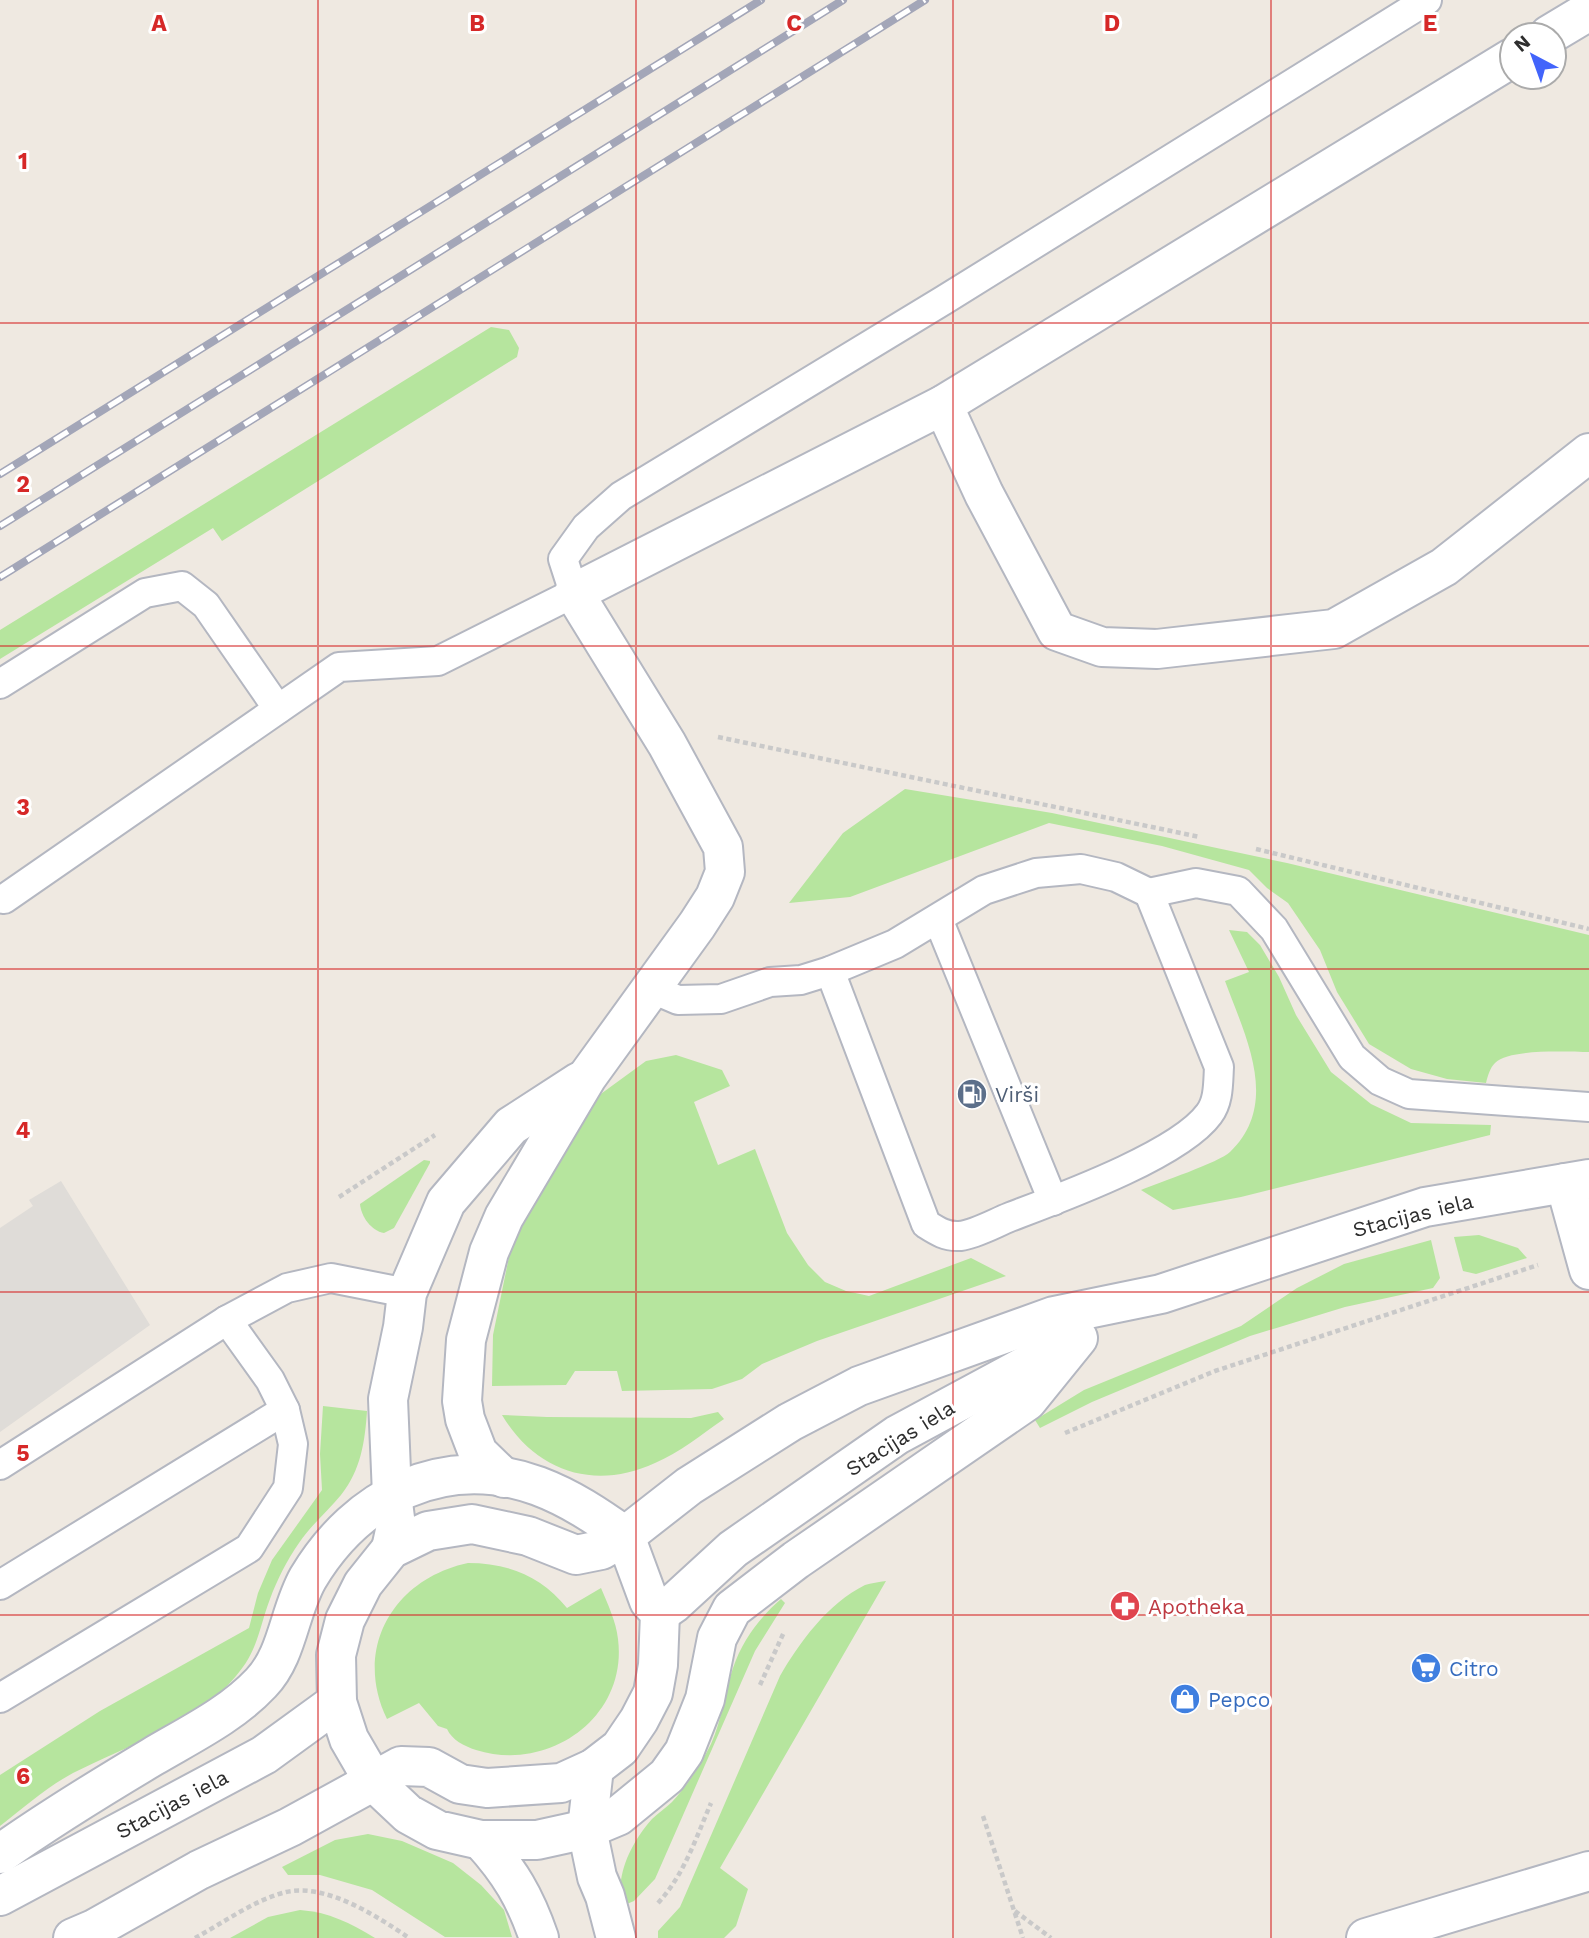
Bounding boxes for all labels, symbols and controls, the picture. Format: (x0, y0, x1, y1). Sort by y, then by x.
text: A (151, 10, 167, 37)
text: B (469, 10, 485, 37)
text: C (786, 10, 802, 37)
text: D (1104, 10, 1120, 37)
text: E (1423, 10, 1437, 37)
north arrow (1498, 21, 1568, 91)
text: N (1509, 30, 1535, 57)
text: 1 (18, 148, 28, 175)
text: 2 (16, 471, 30, 498)
text: 3 (16, 794, 30, 821)
fuel station icon: Virši (955, 1077, 989, 1111)
place label: Virši (995, 1082, 1039, 1107)
text: 4 (16, 1117, 31, 1144)
street label: Stacijas iela (1350, 1188, 1476, 1242)
street label: Stacijas iela (841, 1395, 959, 1481)
text: 5 (16, 1440, 30, 1467)
pharmacy icon: Apotheka (1108, 1589, 1142, 1623)
place label: Apotheka (1148, 1594, 1245, 1619)
supermarket icon: Citro (1409, 1651, 1443, 1685)
place label: Citro (1449, 1656, 1499, 1681)
shop icon: Pepco (1168, 1682, 1202, 1716)
place label: Pepco (1208, 1687, 1270, 1712)
text: 6 (16, 1763, 30, 1790)
street label: Stacijas iela (112, 1764, 232, 1844)

